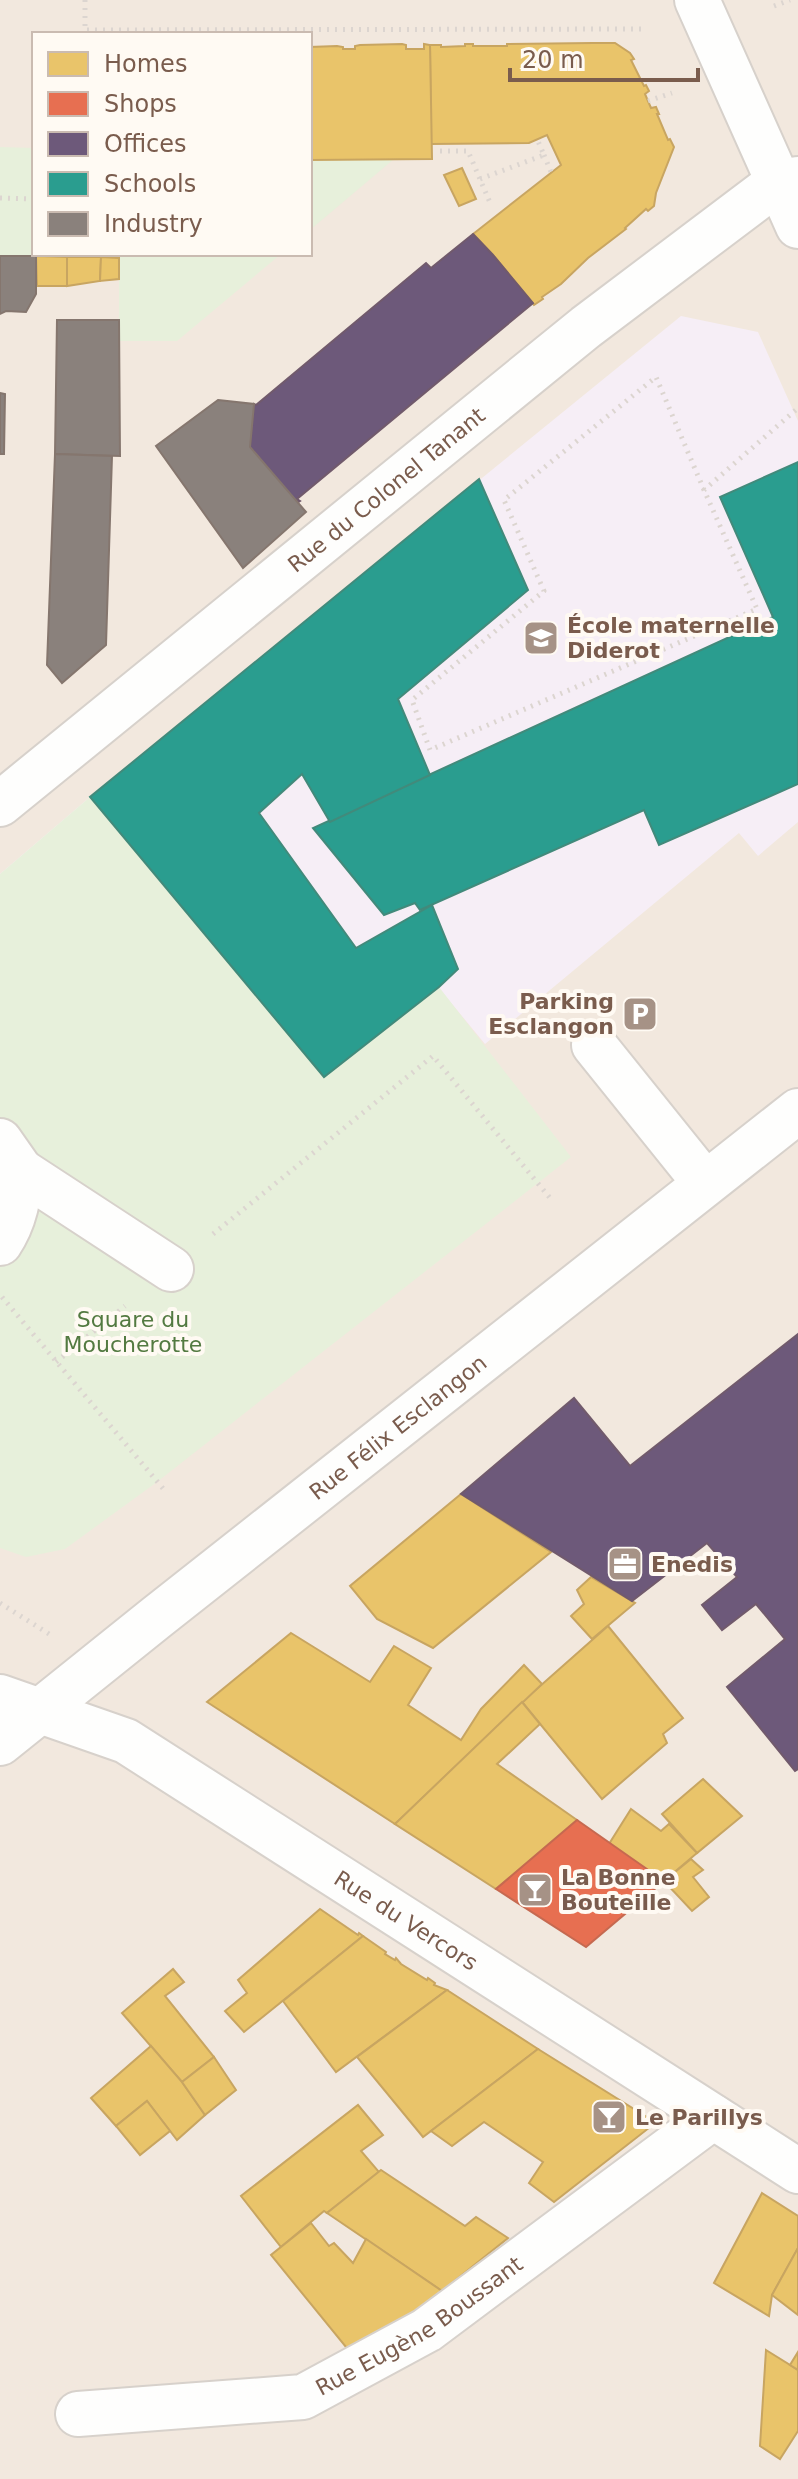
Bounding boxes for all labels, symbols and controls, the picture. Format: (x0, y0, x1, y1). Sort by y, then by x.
legend (32, 32, 312, 256)
scale bar (510, 32, 698, 82)
text: 20 m (522, 46, 584, 74)
text: Homes (104, 50, 187, 78)
text: Shops (104, 90, 177, 118)
text: Offices (104, 130, 187, 158)
text: Schools (104, 170, 196, 198)
text: Industry (104, 210, 203, 238)
street label: Rue du Colonel Tanant (283, 402, 490, 577)
place label: École maternelle Diderot (567, 613, 775, 663)
school or university icon: École maternelle Diderot (522, 619, 560, 657)
place label: Parking Esclangon (488, 989, 614, 1039)
parking icon: Parking Esclangon (621, 995, 659, 1033)
park label: Square du Moucherotte (64, 1307, 202, 1357)
street label: Rue Félix Esclangon (305, 1350, 492, 1505)
office icon: Enedis (606, 1545, 644, 1583)
place label: Enedis (651, 1552, 733, 1577)
place label: La Bonne Bouteille (561, 1865, 676, 1915)
street label: Rue du Vercors (329, 1866, 482, 1976)
bar icon: La Bonne Bouteille (516, 1871, 554, 1909)
bar icon: Le Parillys (590, 2098, 628, 2136)
place label: Le Parillys (635, 2105, 763, 2130)
street label: Rue Eugène Boussant (312, 2251, 528, 2401)

